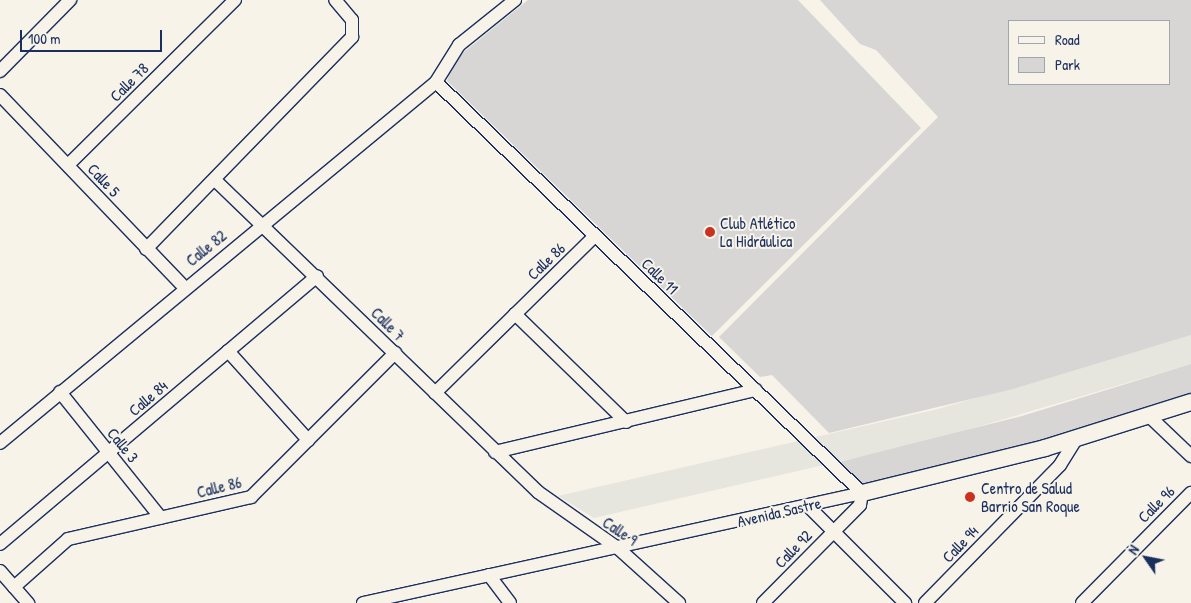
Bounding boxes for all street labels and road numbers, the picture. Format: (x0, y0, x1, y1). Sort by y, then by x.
street label: Calle 78 (106, 59, 152, 105)
street label: Calle 5 (84, 159, 124, 201)
street label: Calle 82 (182, 226, 230, 270)
street label: Calle 86 (523, 238, 569, 284)
street label: Calle 11 (638, 254, 682, 298)
street label: Calle 7 (367, 303, 409, 345)
street label: Calle 84 (125, 376, 171, 420)
street label: Calle 3 (103, 424, 143, 466)
street label: Calle 86 (195, 472, 243, 502)
street label: Calle 96 (1134, 482, 1178, 526)
street label: Avenida Sastre (735, 493, 823, 531)
street label: Calle 9 (599, 512, 641, 550)
street label: Calle 94 (938, 522, 982, 566)
street label: Calle 92 (770, 526, 816, 572)

